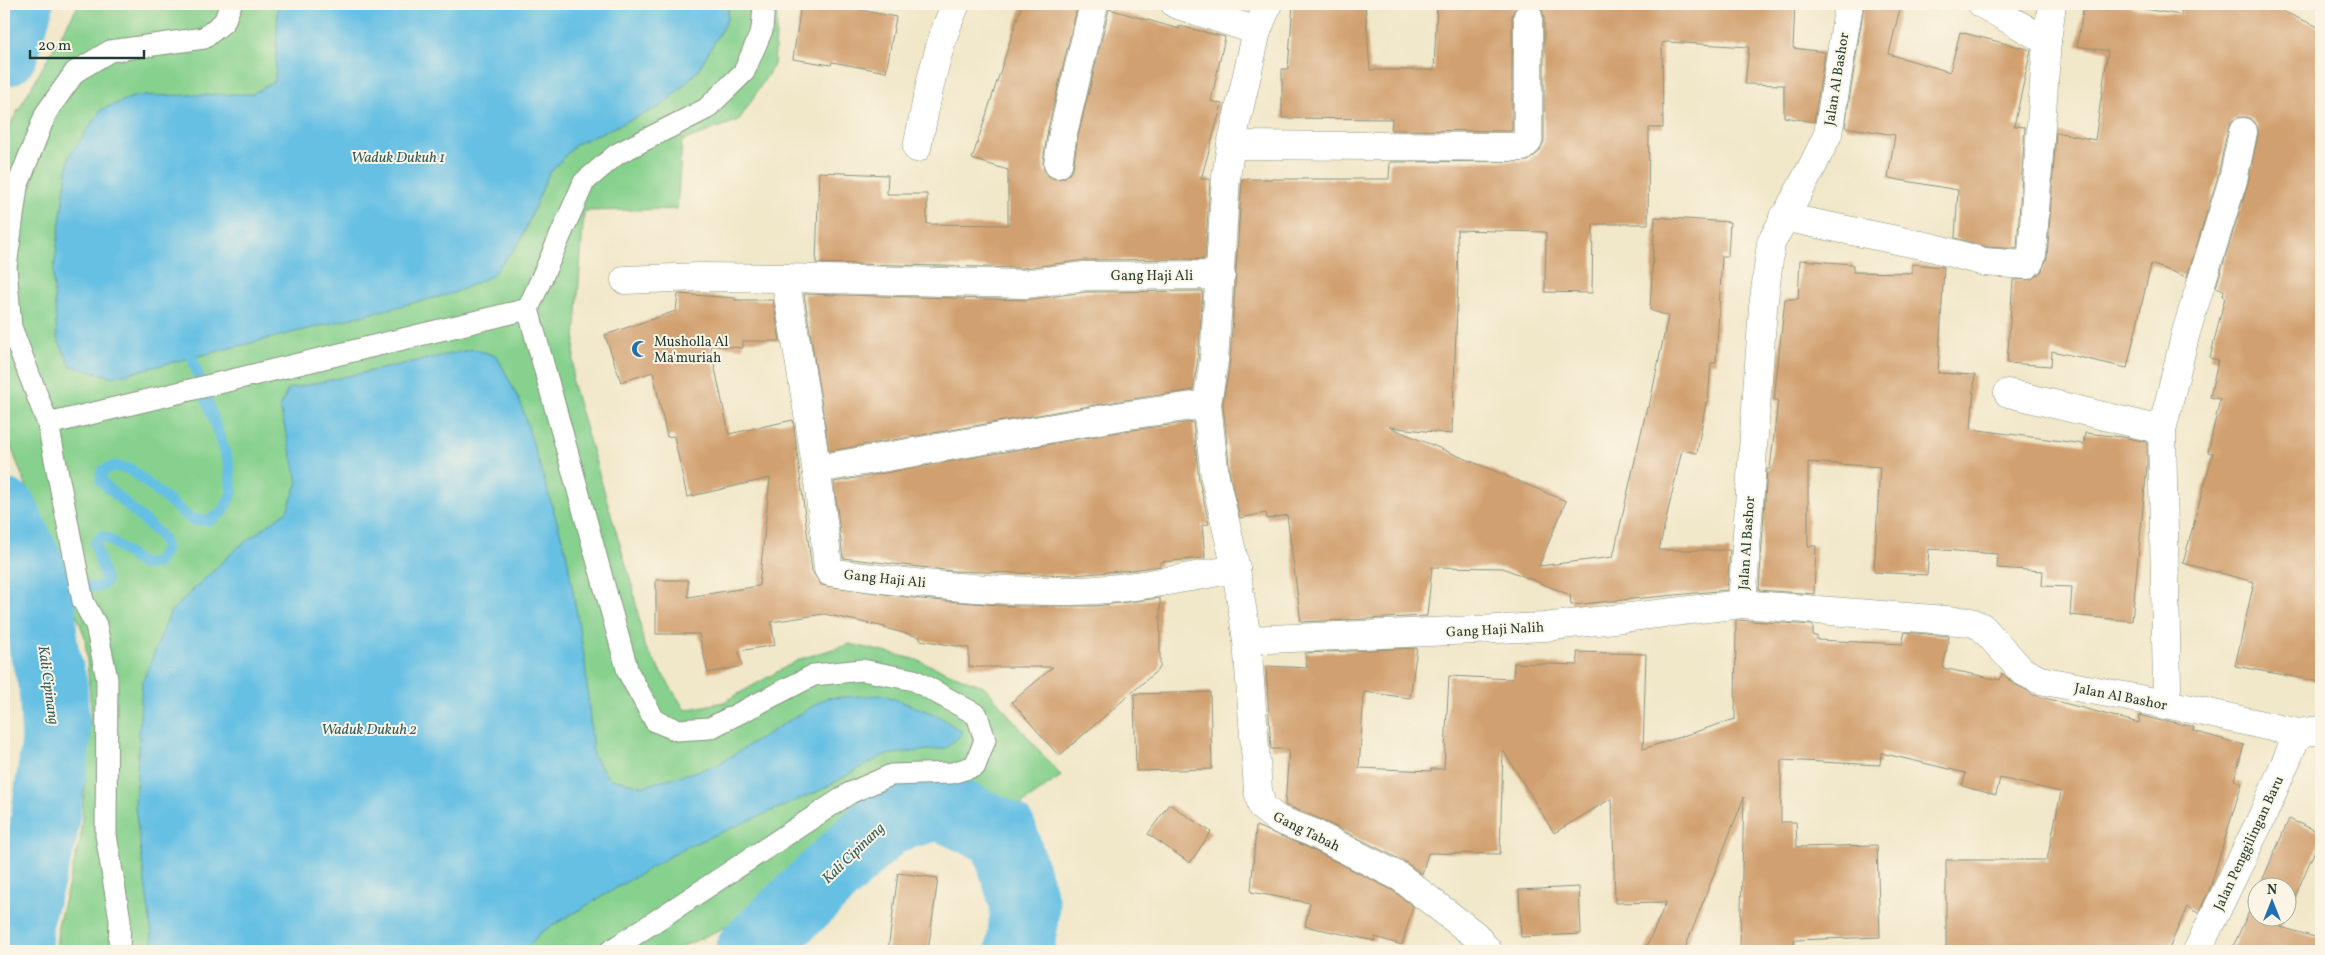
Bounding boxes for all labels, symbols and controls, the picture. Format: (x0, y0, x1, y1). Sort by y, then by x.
scale bar (30, 28, 144, 60)
street label: Jalan Al Bashor (1821, 31, 1854, 127)
text: 20 m (38, 36, 71, 57)
water label: Waduk Dukuh 1 (351, 148, 445, 169)
street label: Gang Haji Ali (1111, 267, 1193, 286)
place label: Musholla Al Ma'muriah (654, 333, 728, 368)
mosque icon: Musholla Al Ma'muriah (630, 339, 650, 359)
street label: Jalan Al Bashor (1735, 495, 1760, 591)
street label: Gang Haji Ali (843, 566, 927, 593)
street label: Gang Haji Nalih (1446, 618, 1545, 643)
water label: Kali Cipinang (32, 644, 64, 727)
street label: Jalan Al Bashor (2073, 679, 2169, 716)
water label: Waduk Dukuh 2 (321, 720, 417, 741)
street label: Jalan Penggilingan Baru (2210, 773, 2289, 914)
street label: Gang Tabah (1270, 808, 1343, 857)
water label: Kali Cipinang (818, 819, 890, 889)
north arrow (2248, 878, 2298, 928)
text: N (2267, 881, 2277, 900)

